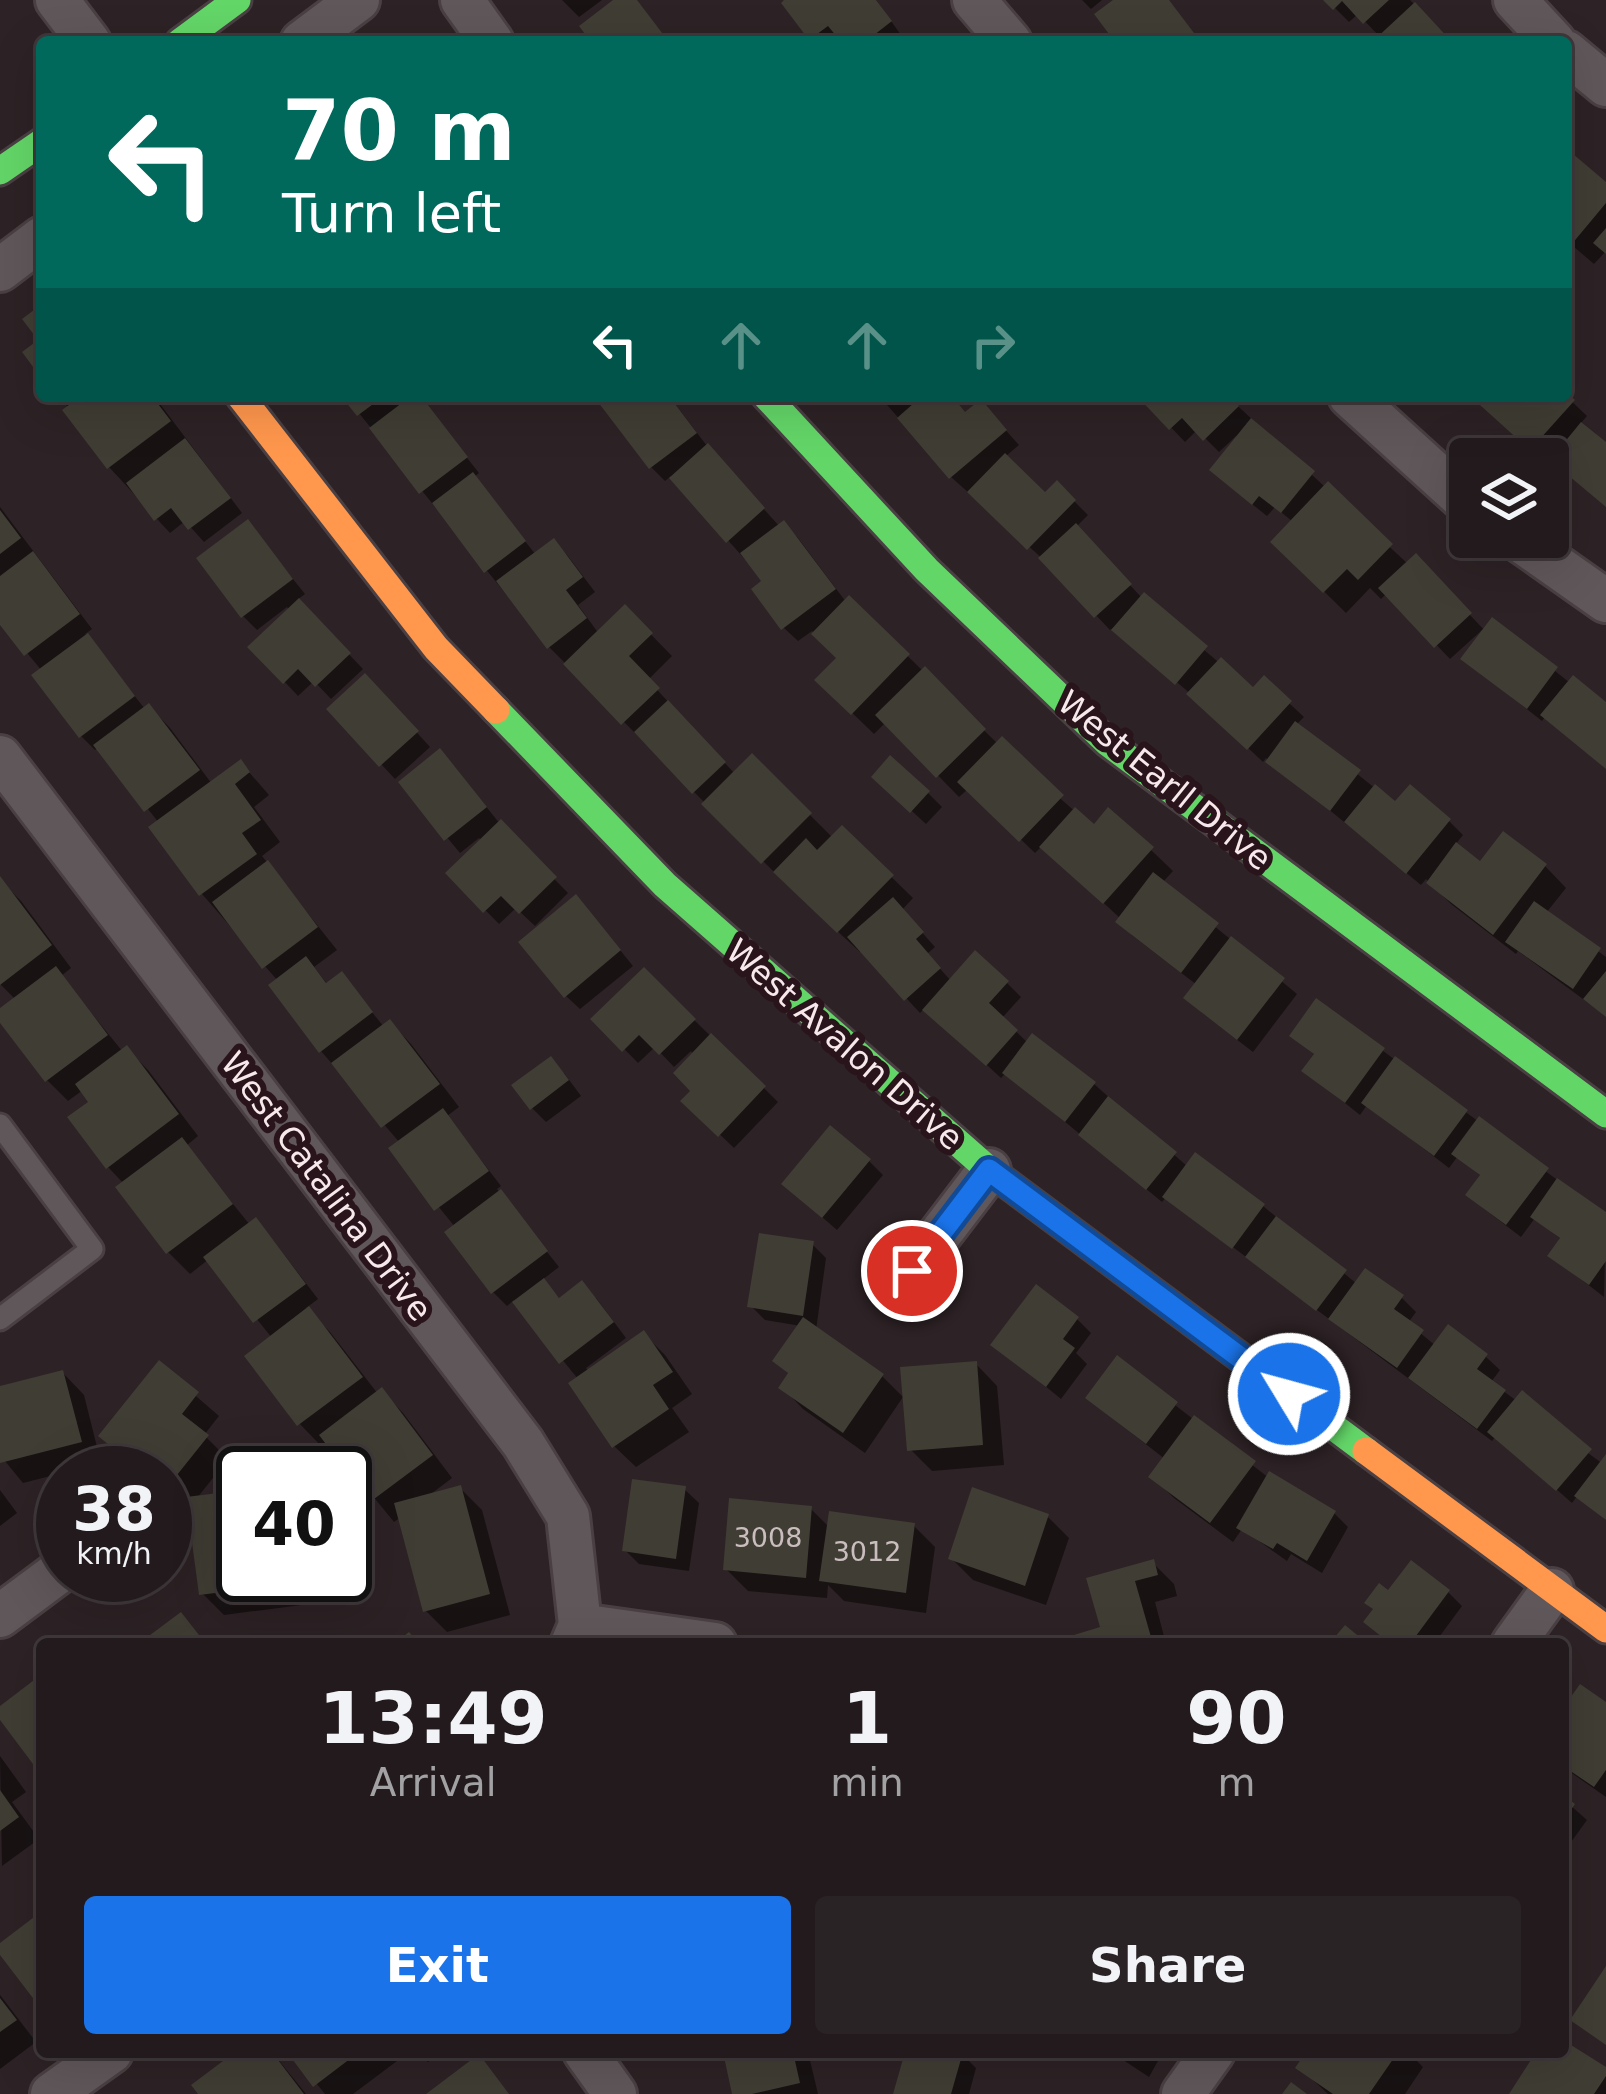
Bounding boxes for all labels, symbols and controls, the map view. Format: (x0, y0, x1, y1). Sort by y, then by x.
text: 70 m (282, 82, 516, 180)
icon: left (84, 84, 240, 240)
text: Turn left (282, 182, 501, 245)
icon: left (582, 312, 648, 378)
icon: ahead (708, 312, 774, 378)
icon: ahead (834, 312, 900, 378)
icon: right (960, 312, 1026, 378)
map controls (1449, 438, 1569, 558)
button: layers (1449, 438, 1569, 558)
street label: West Earll Drive (1050, 682, 1279, 878)
street label: West Avalon Drive (718, 931, 971, 1158)
street label: West Catalina Drive (213, 1044, 440, 1328)
pin (861, 1220, 963, 1322)
icon: arrive (879, 1238, 945, 1304)
position arrow (1226, 1331, 1352, 1457)
speed limit sign: 40 (216, 1446, 372, 1602)
text: 38 (72, 1474, 156, 1544)
house number: 3008 (734, 1522, 802, 1553)
text: km/h (76, 1536, 152, 1571)
house number: 3012 (833, 1536, 901, 1567)
text: 13:49 (319, 1676, 548, 1760)
text: 1 (842, 1676, 892, 1760)
text: 90 (1186, 1676, 1286, 1760)
text: Arrival (370, 1760, 496, 1805)
text: min (830, 1760, 904, 1805)
text: m (1217, 1760, 1255, 1805)
button: Exit (84, 1896, 791, 2034)
button: Share (815, 1896, 1521, 2034)

